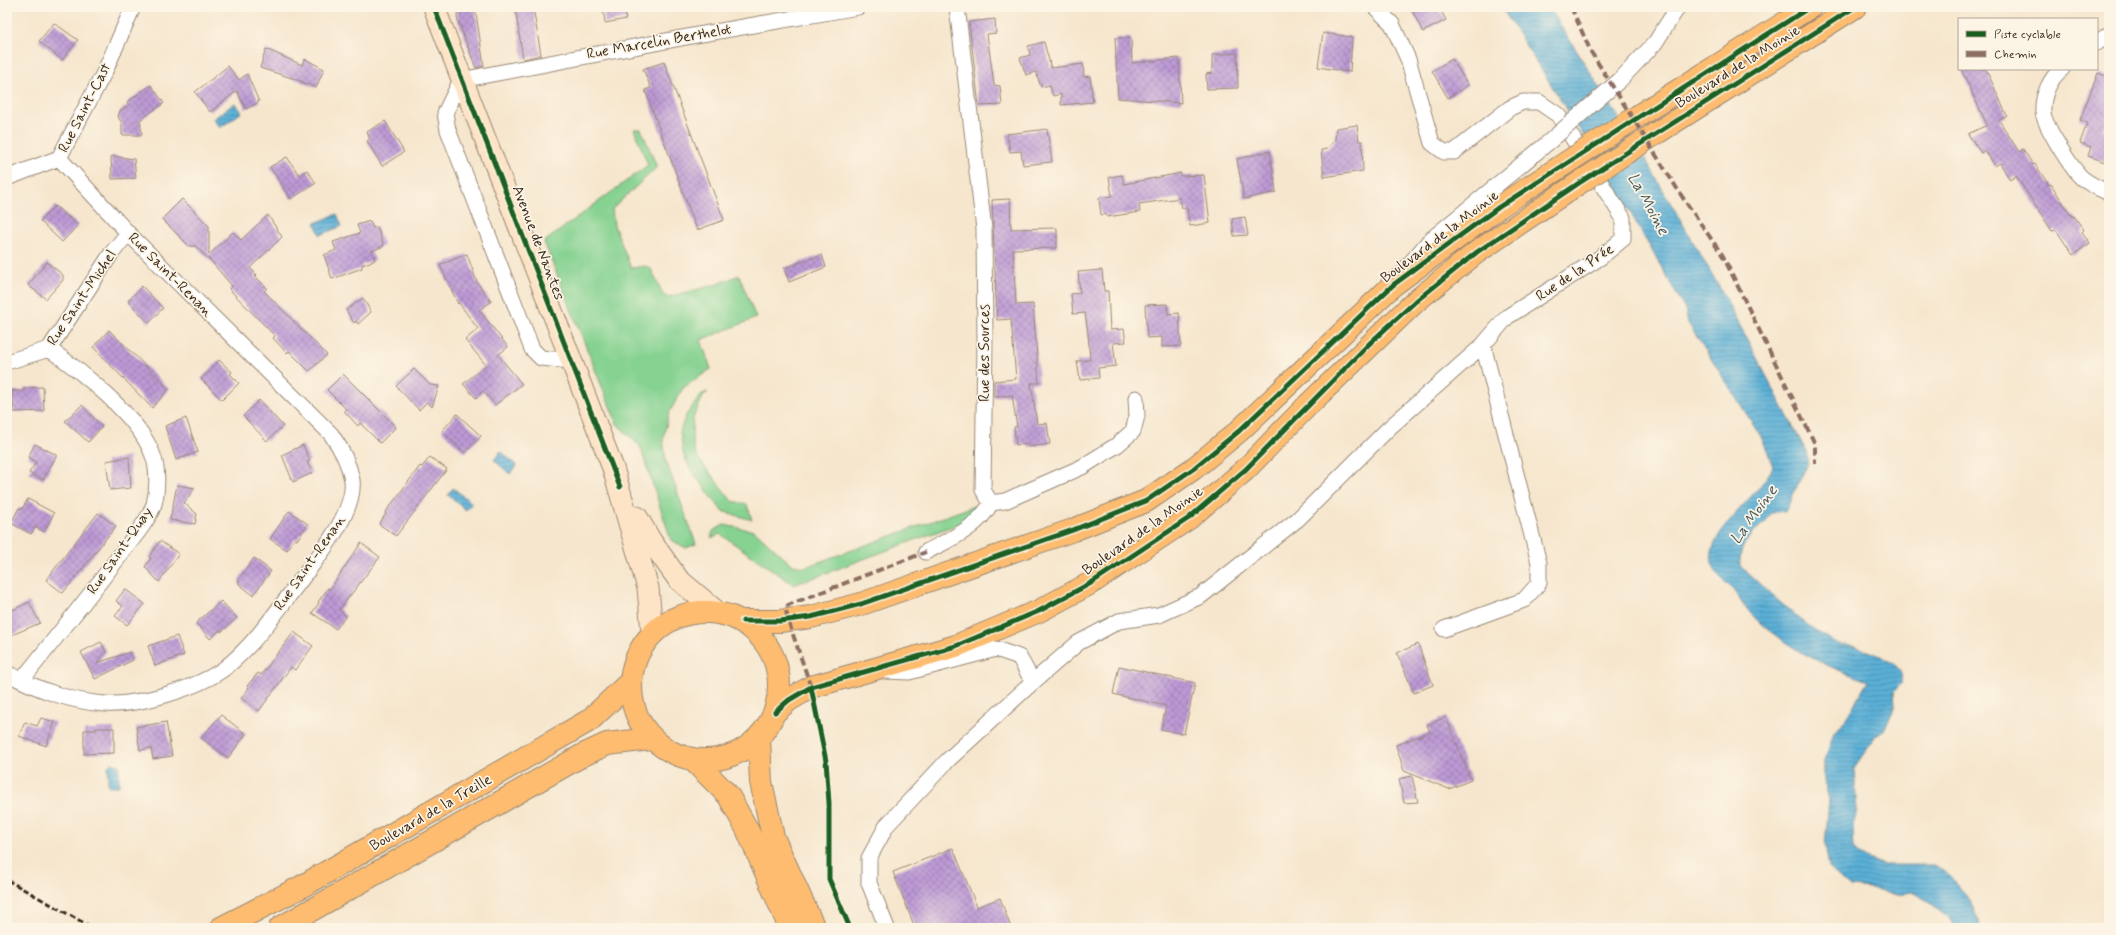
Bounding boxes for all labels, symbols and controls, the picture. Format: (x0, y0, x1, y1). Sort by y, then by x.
legend (1958, 18, 2098, 70)
street label: Rue Marcelin Berthelot (585, 19, 733, 65)
street label: Boulevard de la Moinie (1672, 21, 1804, 113)
text: Piste cyclable (1994, 27, 2061, 43)
text: Chemin (1994, 47, 2037, 63)
street label: Rue Saint-Cast (54, 59, 116, 156)
water label: La Moine (1622, 169, 1674, 240)
street label: Avenue de Nantes (507, 183, 569, 304)
street label: Boulevard de la Moinie (1377, 186, 1503, 288)
street label: Rue Saint-Renan (123, 228, 217, 322)
street label: Rue de la Prée (1532, 240, 1618, 306)
street label: Rue Saint-Michel (43, 246, 121, 350)
street label: Rue des Sources (975, 304, 995, 402)
water label: La Moine (1726, 480, 1783, 549)
street label: Boulevard de la Moinie (1079, 482, 1207, 580)
street label: Rue Saint-Quay (83, 503, 158, 599)
street label: Rue Saint-Renan (270, 511, 351, 615)
street label: Boulevard de la Treille (366, 770, 496, 856)

